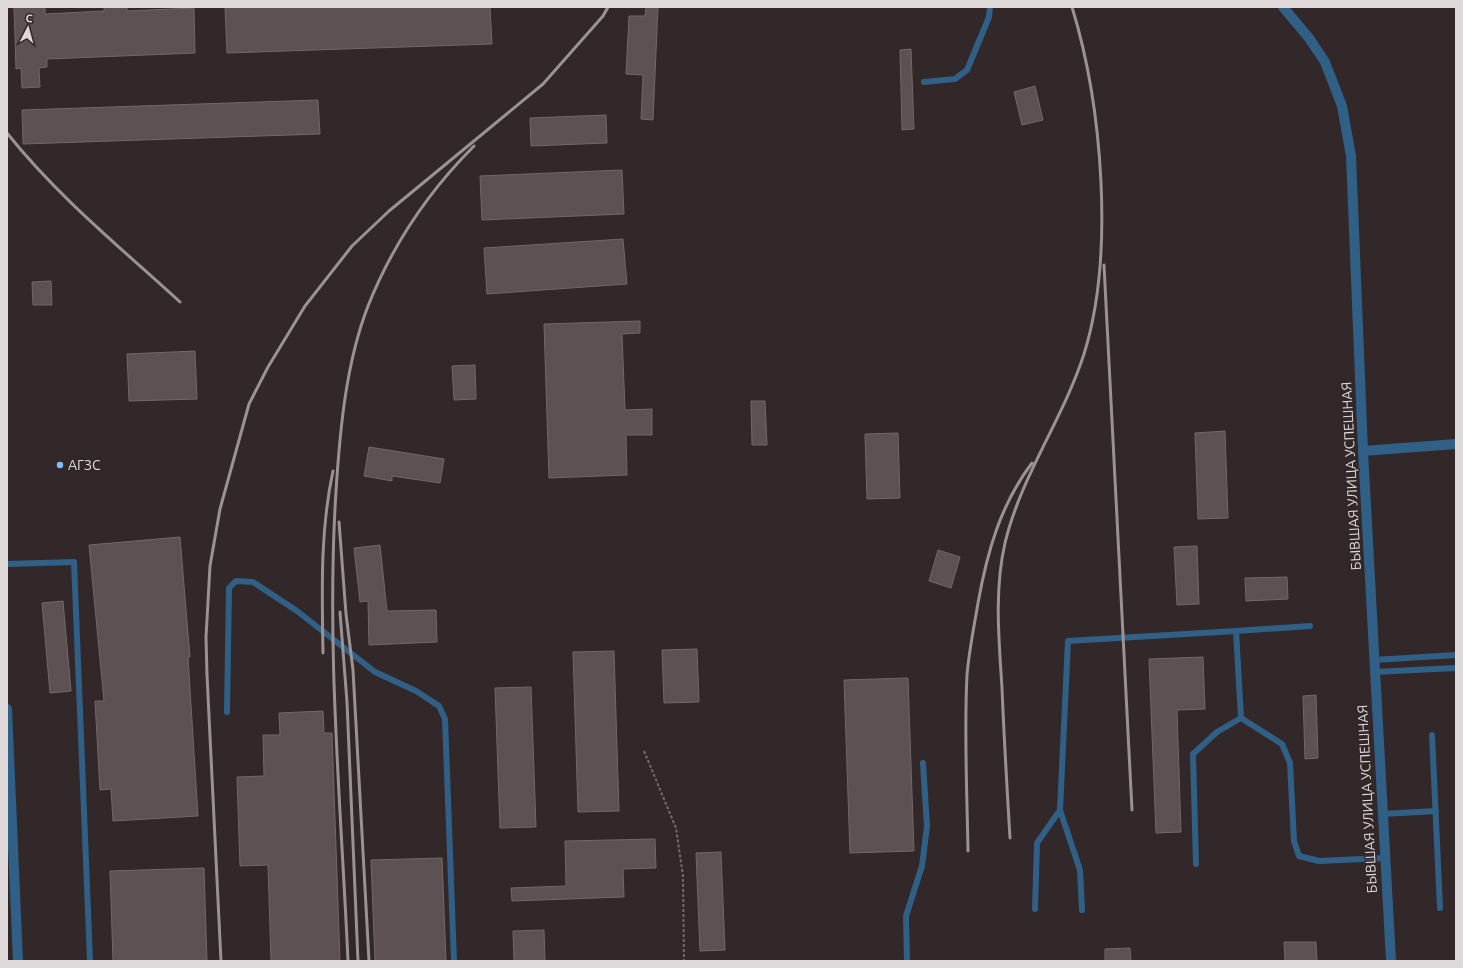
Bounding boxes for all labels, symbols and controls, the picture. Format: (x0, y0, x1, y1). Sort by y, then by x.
north arrow (8, 8, 48, 48)
text: С (25, 12, 33, 24)
street label: БЫВШАЯ УЛИЦА УСПЕШНАЯ (1338, 381, 1364, 571)
place label: АГЗС (68, 457, 101, 473)
marker: АГЗС (55, 460, 65, 470)
street label: БЫВШАЯ УЛИЦА УСПЕШНАЯ (1354, 704, 1380, 894)

